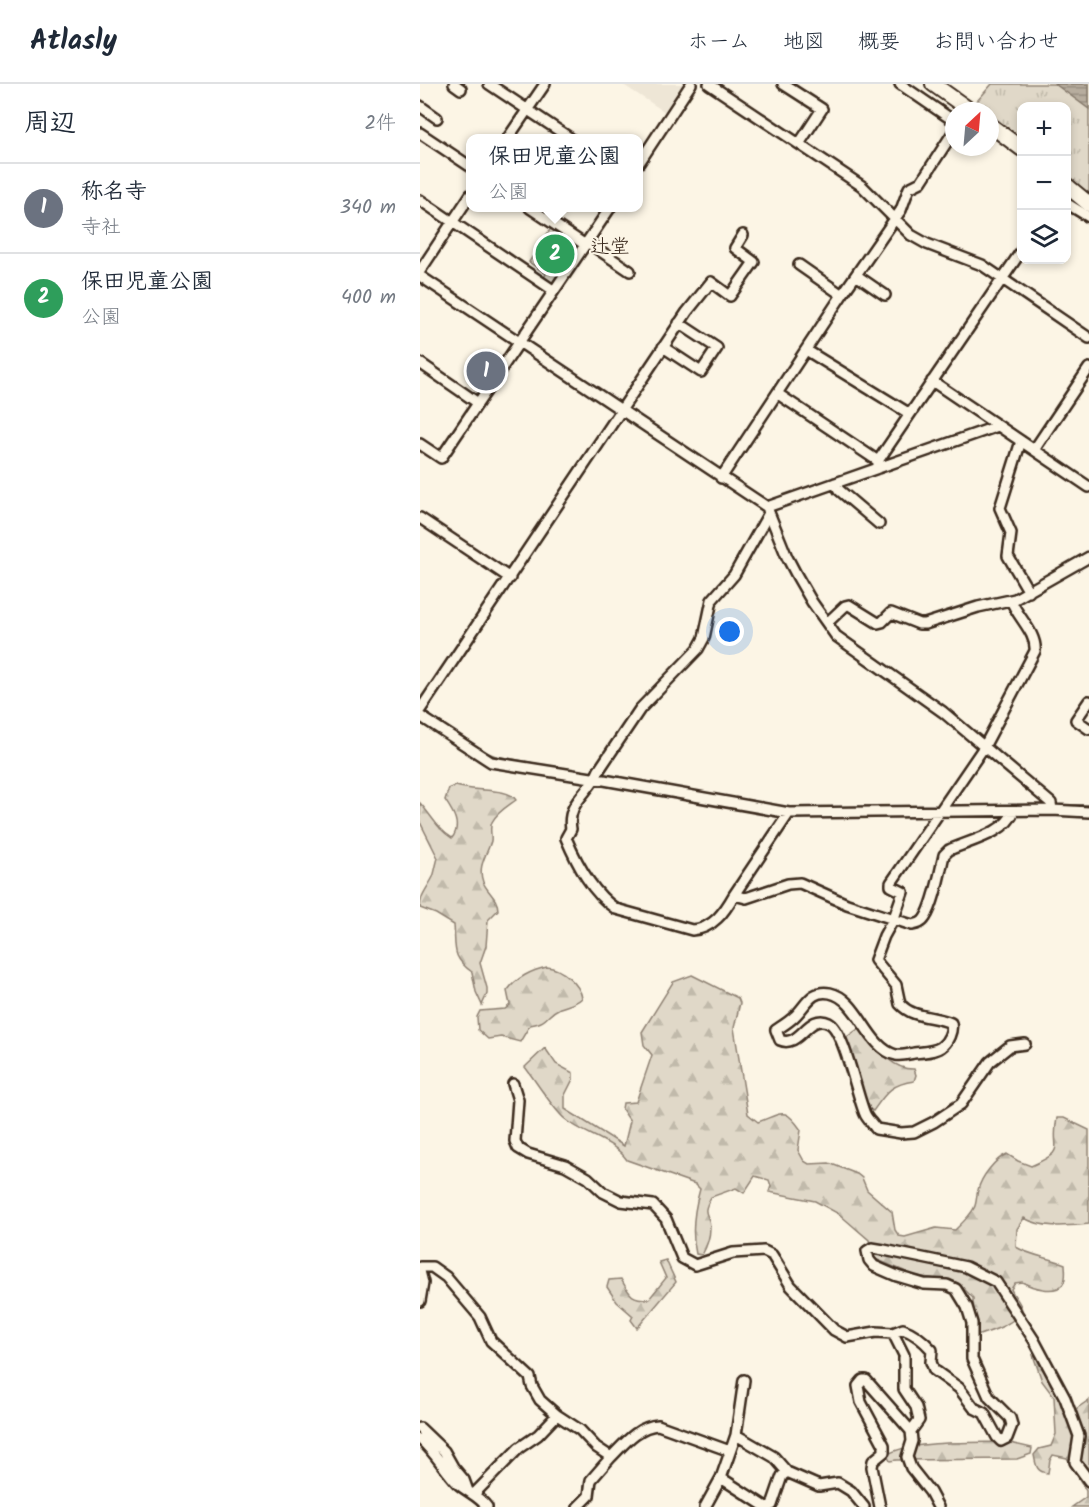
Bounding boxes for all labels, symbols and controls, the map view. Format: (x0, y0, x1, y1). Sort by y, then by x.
text: Atlasly (30, 19, 117, 64)
text: ホーム (688, 26, 750, 59)
text: 地図 (783, 26, 825, 59)
text: 概要 (858, 26, 900, 59)
text: お問い合わせ (933, 26, 1059, 59)
north arrow (945, 102, 999, 156)
map controls (1017, 102, 1071, 264)
button: + (1017, 102, 1071, 156)
text: 周辺 (24, 103, 76, 145)
text: 2件 (364, 108, 396, 140)
popup (466, 134, 643, 212)
text: 保田児童公園 (488, 140, 621, 175)
button: − (1017, 156, 1071, 210)
text: 称名寺 (81, 175, 147, 210)
text: 公園 (488, 177, 528, 209)
text: 1 (40, 192, 47, 224)
text: 340 m (340, 192, 396, 224)
button: layers (1017, 210, 1071, 264)
text: 寺社 (81, 212, 121, 244)
pin: 2 (536, 232, 574, 276)
district label: 辻堂 (590, 232, 630, 264)
text: 保田児童公園 (81, 265, 213, 300)
text: 2 (38, 282, 49, 314)
text: 400 m (341, 282, 396, 314)
text: 公園 (81, 302, 121, 334)
pin: 1 (466, 348, 506, 394)
your location (715, 617, 744, 646)

